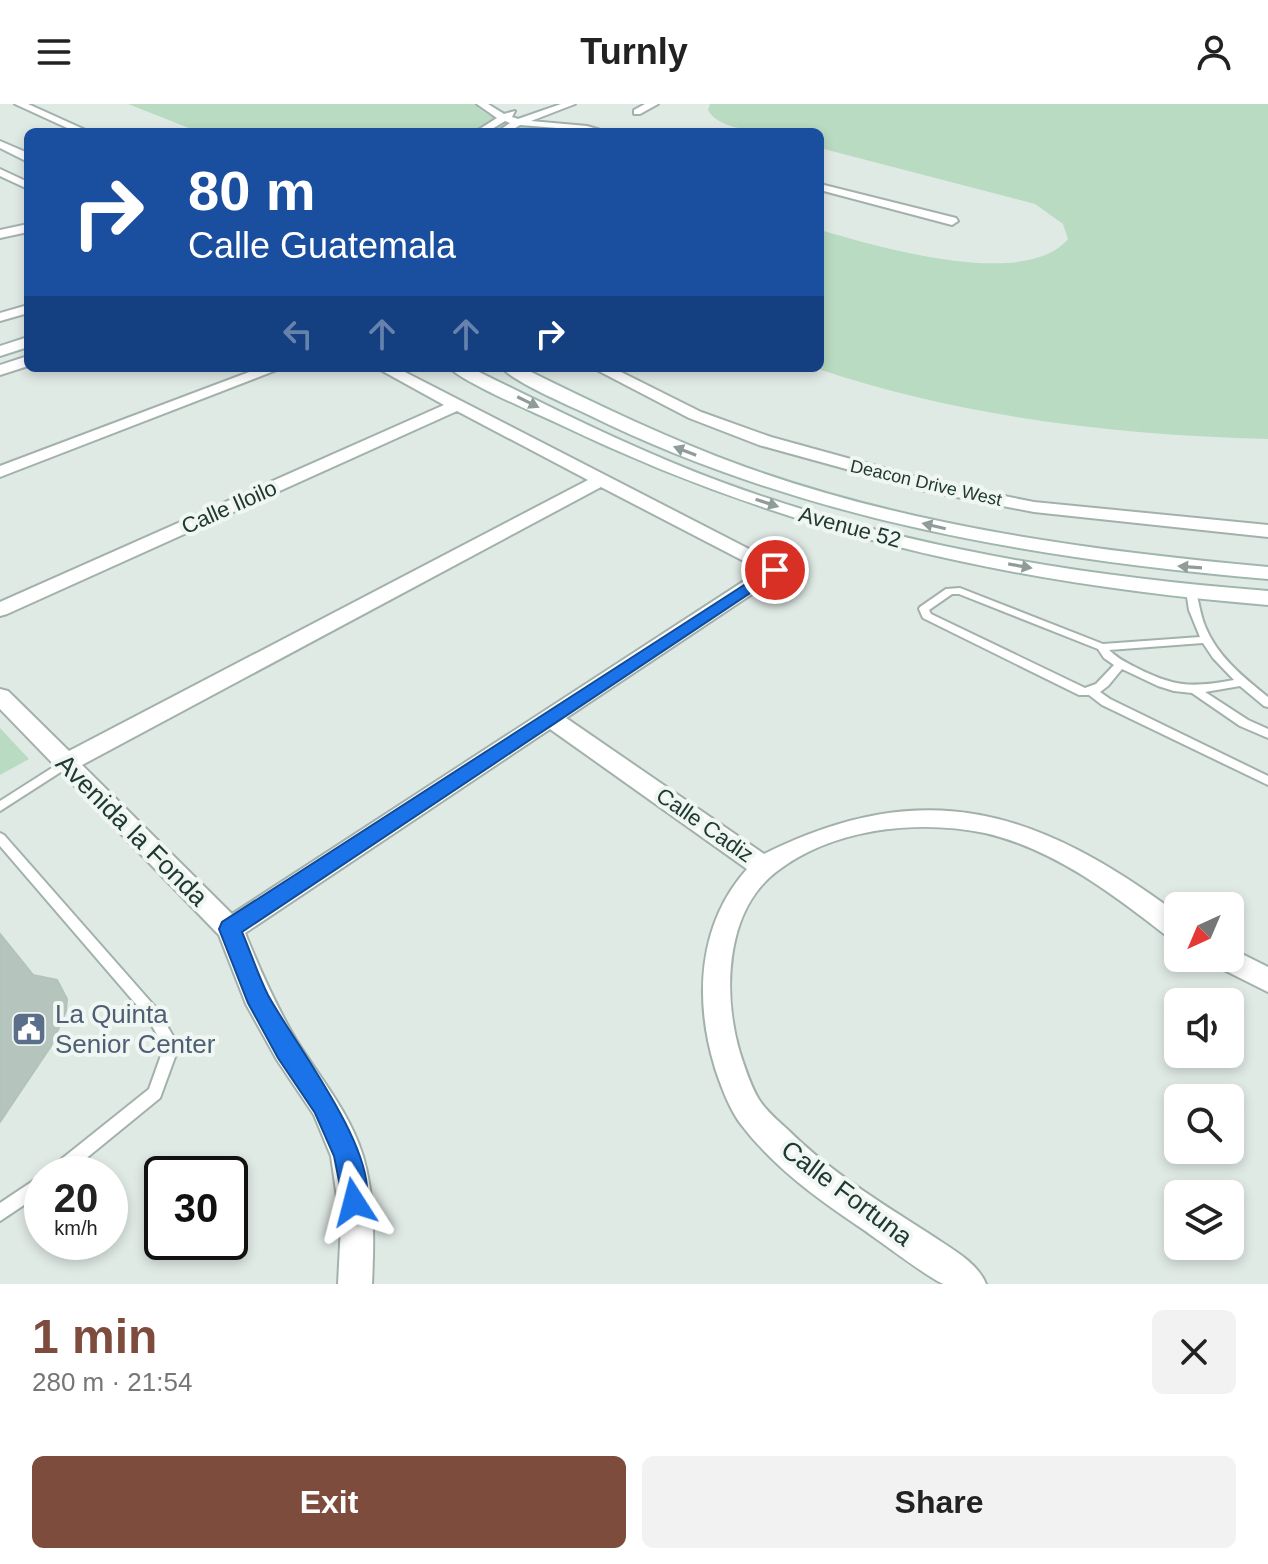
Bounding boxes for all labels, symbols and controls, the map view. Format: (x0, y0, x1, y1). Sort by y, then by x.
icon: menu (32, 30, 76, 74)
icon: person (1192, 30, 1236, 74)
text: Turnly (580, 31, 688, 72)
text: 80 m (188, 159, 316, 222)
icon: right (56, 160, 160, 264)
text: Calle Guatemala (188, 225, 456, 266)
icon: left (276, 312, 320, 356)
icon: ahead (360, 312, 404, 356)
icon: ahead (444, 312, 488, 356)
icon: right (528, 312, 572, 356)
one-way arrow (517, 395, 540, 409)
one-way arrow (673, 444, 697, 457)
street label: Deacon Drive West (848, 456, 1004, 510)
street label: Calle Iloilo (178, 475, 280, 539)
one-way arrow (756, 498, 780, 510)
street label: Avenue 52 (796, 501, 904, 553)
one-way arrow (921, 519, 946, 532)
pin (741, 536, 809, 604)
icon: arrive (753, 548, 797, 592)
one-way arrow (1007, 560, 1032, 572)
one-way arrow (1177, 561, 1202, 574)
street label: Avenida la Fonda (50, 748, 214, 912)
street label: Calle Cadiz (652, 782, 758, 868)
north arrow (1164, 892, 1244, 972)
map controls (1164, 892, 1244, 1260)
button: sound (1164, 988, 1244, 1068)
place label: La Quinta Senior Center (55, 999, 216, 1059)
public building icon: La Quinta Senior Center (10, 1010, 48, 1048)
button: search (1164, 1084, 1244, 1164)
street label: Calle Fortuna (776, 1134, 919, 1252)
speed limit sign: 30 (144, 1156, 248, 1260)
position arrow (312, 1160, 396, 1244)
text: 20 (54, 1176, 98, 1220)
button: layers (1164, 1180, 1244, 1260)
text: km/h (54, 1217, 98, 1239)
text: 1 min (32, 1310, 157, 1363)
button: close (1152, 1310, 1236, 1394)
text: 280 m · 21:54 (32, 1367, 192, 1397)
button: Exit (32, 1456, 626, 1548)
button: Share (642, 1456, 1236, 1548)

